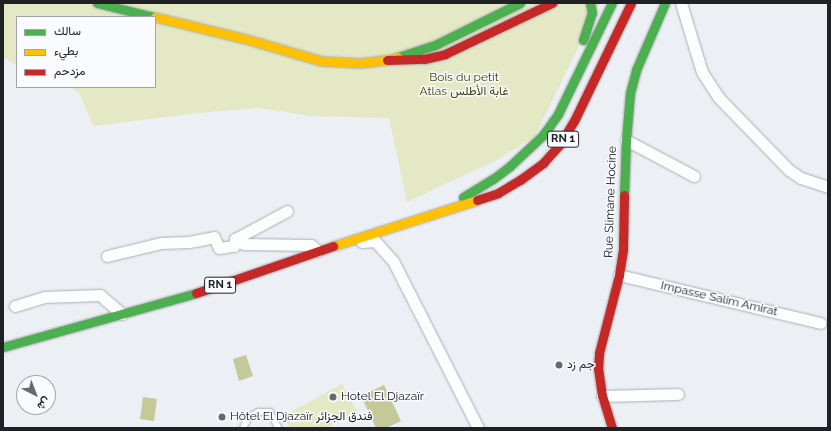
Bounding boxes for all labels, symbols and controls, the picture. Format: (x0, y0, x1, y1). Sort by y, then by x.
legend (16, 16, 156, 88)
text: سالك (54, 24, 81, 38)
text: بطيء (54, 44, 78, 58)
text: مزدحم (54, 64, 85, 78)
park label: Bois du petit Atlas غابة الأطلس (420, 71, 508, 99)
road number: RN 1 (547, 130, 579, 148)
street label: Rue Slimane Hocine (602, 146, 620, 258)
road number: RN 1 (204, 276, 236, 294)
street label: Impasse Salim Amirat (659, 278, 779, 320)
place label: جم زد (567, 358, 595, 372)
marker: جم زد (554, 360, 564, 370)
north arrow (16, 375, 56, 415)
place label: Hotel El Djazaïr (341, 390, 425, 404)
marker: Hotel El Djazaïr (328, 392, 338, 402)
text: ش (34, 394, 53, 413)
place label: Hôtel El Djazaïr فندق الجزائر (230, 410, 373, 424)
marker: Hôtel El Djazaïr فندق الجزائر (217, 412, 227, 422)

